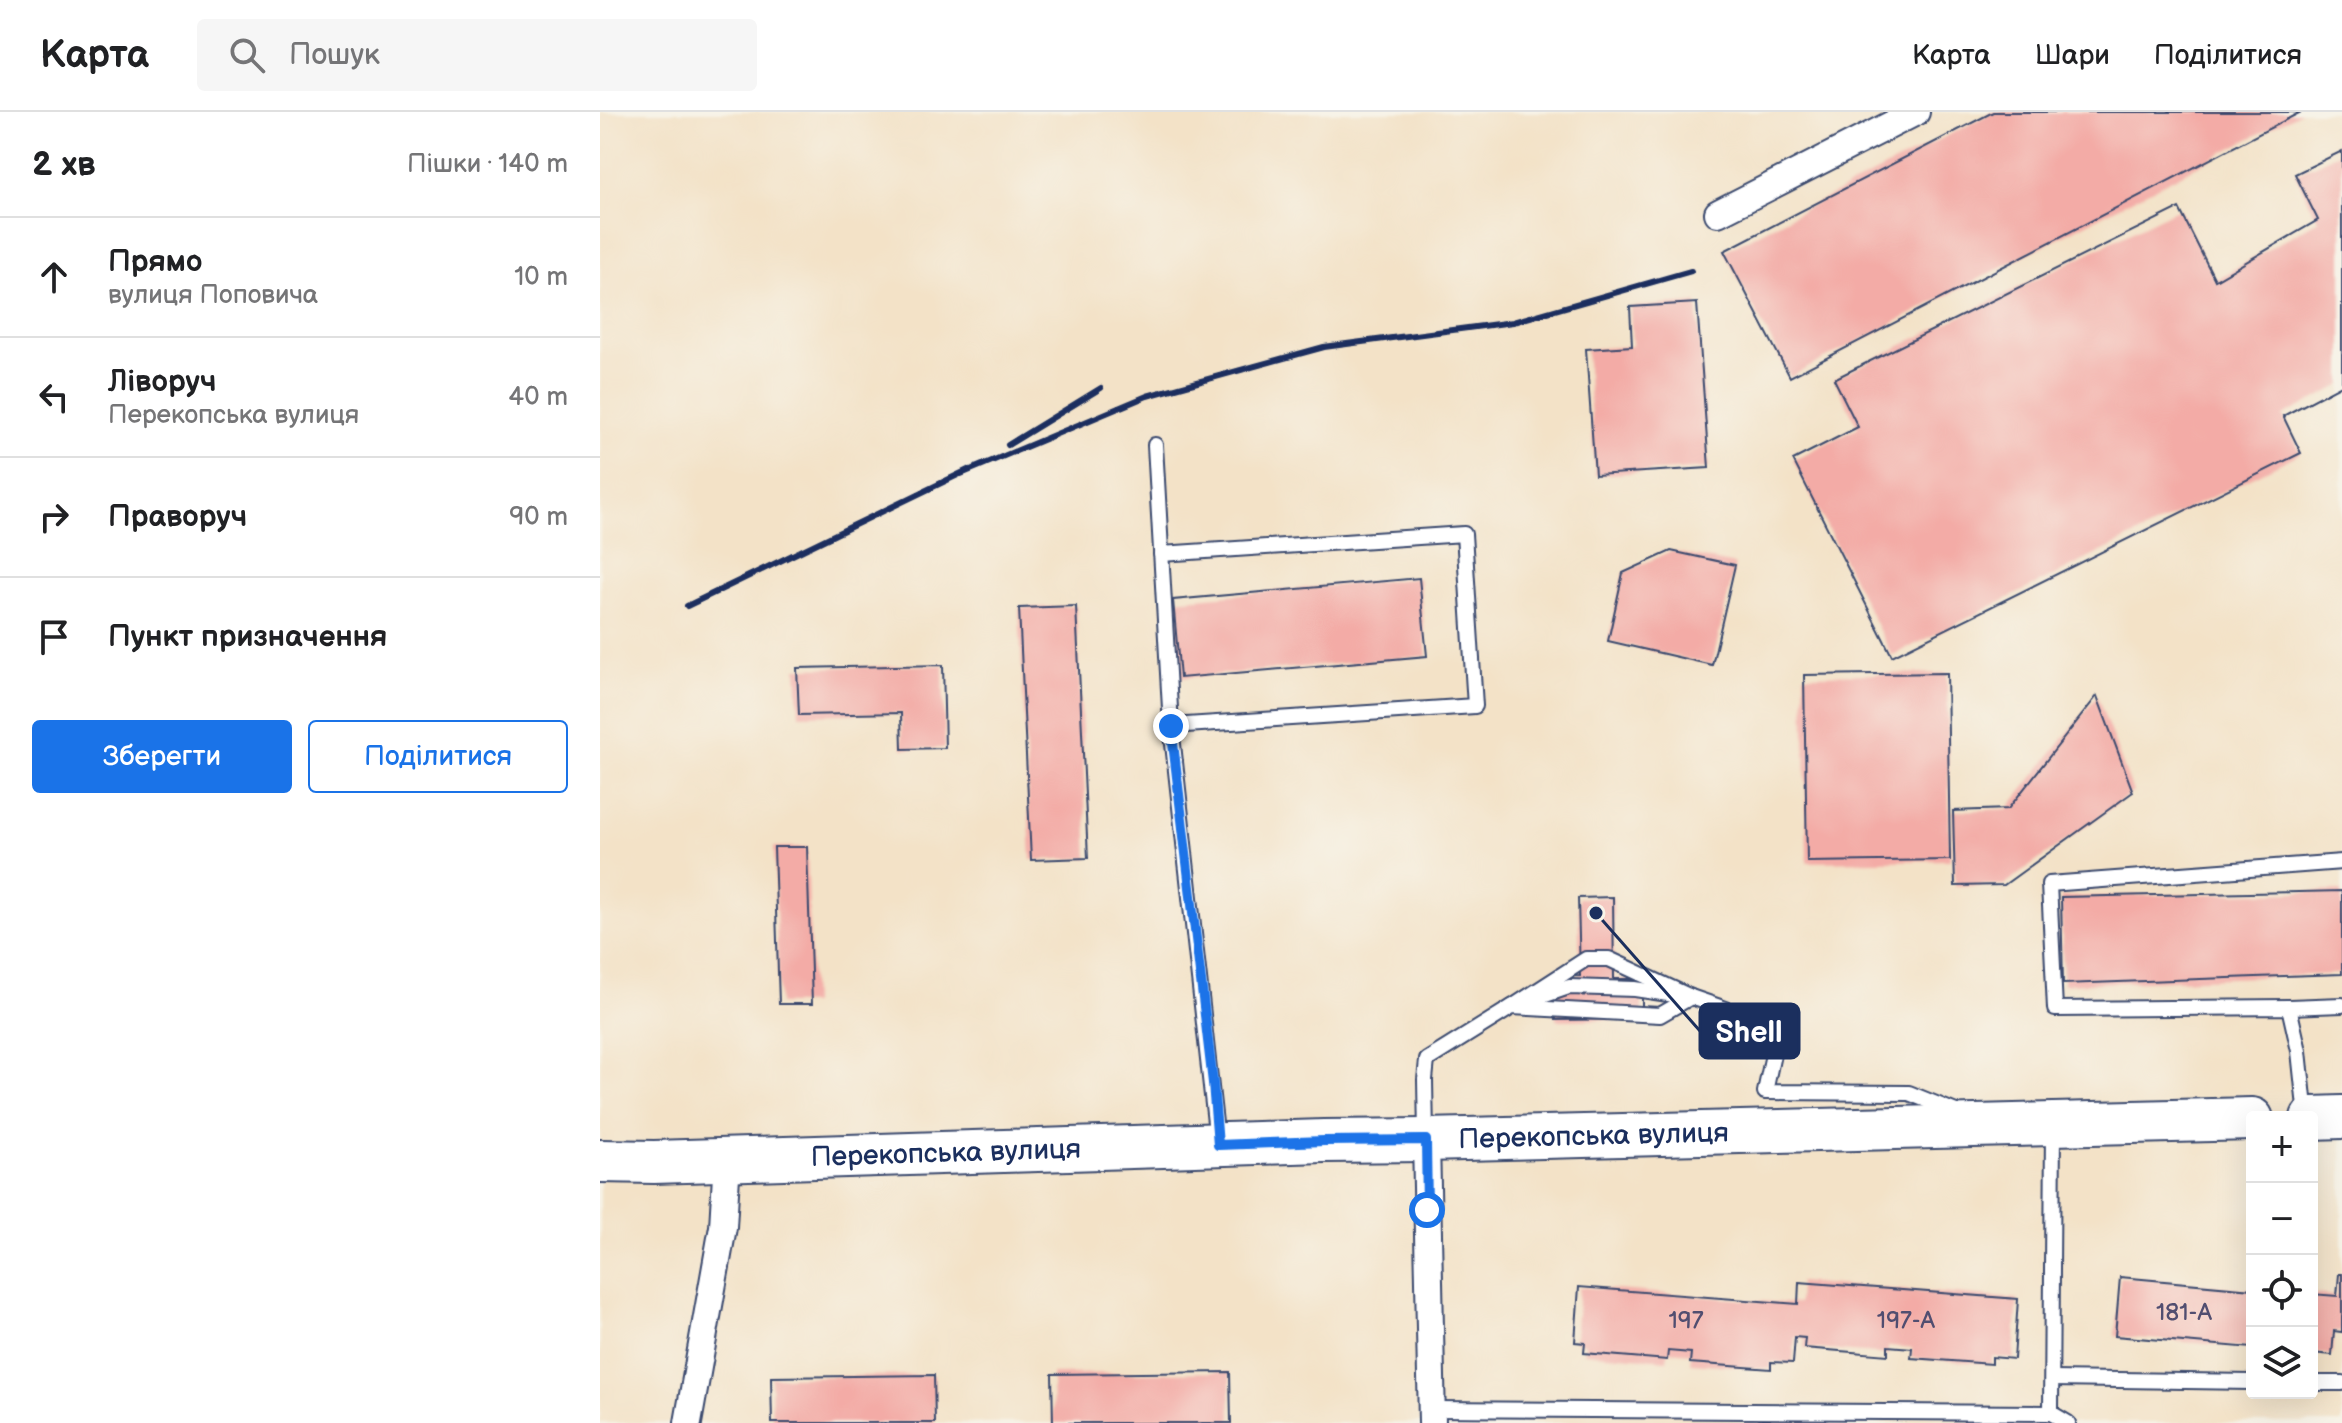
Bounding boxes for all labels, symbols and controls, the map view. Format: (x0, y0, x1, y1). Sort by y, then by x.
search box (197, 19, 757, 91)
text: Карта (40, 33, 149, 78)
icon: search (225, 33, 269, 77)
text: Пошук (289, 37, 380, 73)
text: Карта (1912, 39, 1991, 72)
text: Шари (2035, 39, 2110, 72)
text: Поділитися (2154, 39, 2302, 72)
text: 2 хв (32, 144, 96, 185)
text: Пішки · 140 m (407, 149, 568, 180)
text: Прямо (108, 244, 202, 280)
icon: ahead (32, 255, 76, 299)
text: 10 m (514, 262, 568, 293)
text: вулиця Поповича (108, 280, 318, 311)
text: Ліворуч (108, 364, 216, 400)
icon: left (32, 375, 76, 419)
text: 40 m (508, 382, 568, 413)
text: Перекопська вулиця (108, 400, 359, 431)
icon: right (32, 495, 76, 539)
text: Праворуч (108, 499, 247, 535)
text: 90 m (509, 502, 568, 533)
icon: arrive (32, 615, 76, 659)
text: Пункт призначення (108, 619, 387, 655)
route end (1153, 708, 1189, 744)
button: Зберегти (32, 720, 292, 793)
button: Поділитися (308, 720, 568, 793)
callout: Shell (1700, 1004, 1799, 1058)
text: Shell (1716, 1015, 1782, 1051)
map controls (2246, 1111, 2318, 1399)
button: + (2246, 1111, 2318, 1183)
street label: Перекопська вулиця (1458, 1116, 1729, 1156)
street label: Перекопська вулиця (810, 1132, 1082, 1174)
button: − (2246, 1183, 2318, 1255)
route start (1409, 1192, 1445, 1228)
button: locate (2246, 1255, 2318, 1327)
house number: 181-А (2156, 1298, 2212, 1327)
house number: 197 (1669, 1306, 1704, 1335)
house number: 197-А (1877, 1306, 1936, 1335)
button: layers (2246, 1327, 2318, 1399)

